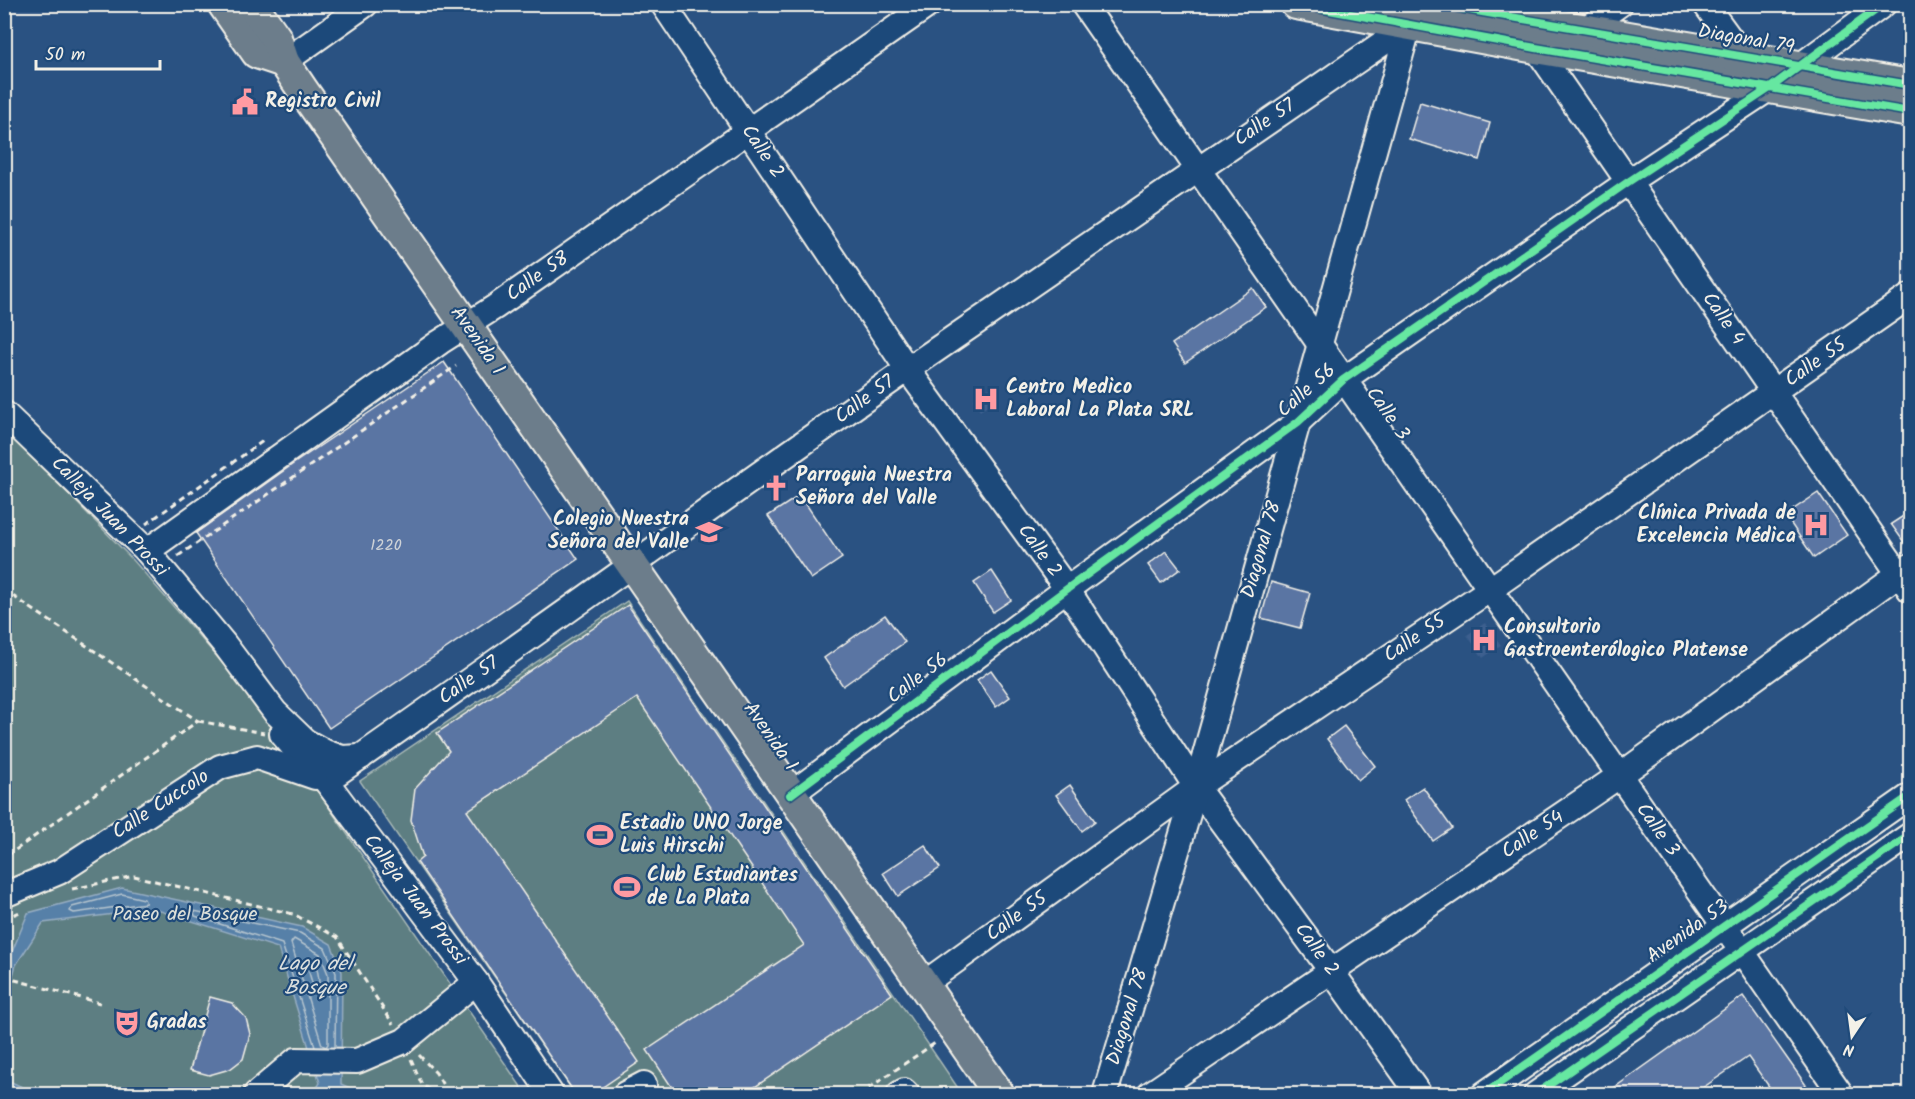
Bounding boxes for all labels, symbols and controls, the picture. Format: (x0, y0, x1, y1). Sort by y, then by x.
street label: Diagonal 79 (1695, 16, 1797, 64)
scale bar (36, 33, 160, 71)
text: 50 m (45, 41, 85, 70)
place label: Registro Civil (265, 86, 381, 118)
public building icon: Registro Civil (230, 87, 260, 117)
street label: Calle 57 (1228, 90, 1303, 155)
street label: Calle 2 (732, 118, 792, 186)
street label: Calle 58 (500, 243, 577, 310)
street label: Calle 4 (1693, 286, 1753, 352)
street label: Avenida 1 (441, 300, 513, 382)
street label: Calle 55 (1778, 329, 1855, 396)
street label: Calle 56 (1270, 356, 1344, 426)
street label: Calle 57 (828, 367, 903, 433)
place label: Centro Medico Laboral La Plata SRL (1006, 372, 1194, 427)
street label: Calle 3 (1357, 380, 1417, 448)
hospital icon: Centro Medico Laboral La Plata SRL (971, 384, 1001, 414)
street label: Calleja Juan Prossi (43, 449, 176, 586)
place label: Parroquia Nuestra Señora del Valle (796, 460, 952, 515)
church icon: Parroquia Nuestra Señora del Valle (761, 473, 791, 503)
street label: Diagonal 78 (1233, 497, 1291, 602)
place label: Clínica Privada de Excelencia Médica (1637, 498, 1796, 553)
place label: Colegio Nuestra Señora del Valle (548, 504, 689, 559)
hospital icon: Clínica Privada de Excelencia Médica (1801, 510, 1831, 540)
school or university icon: Colegio Nuestra Señora del Valle (694, 517, 724, 547)
street label: Calle 2 (1008, 517, 1070, 585)
house number: 1220 (370, 533, 402, 558)
street label: Calle 55 (1377, 606, 1454, 672)
place label: Consultorio Gastroenterólogico Platense (1504, 612, 1748, 667)
hospital icon: Consultorio Gastroenterólogico Platense (1469, 625, 1499, 655)
street label: Calle 56 (880, 645, 956, 713)
street label: Calle 57 (432, 648, 507, 714)
street label: Avenida 1 (734, 696, 806, 778)
street label: Calle Cuccolo (106, 761, 216, 849)
street label: Calle 3 (1627, 796, 1687, 864)
street label: Calle 54 (1495, 802, 1571, 868)
place label: Estadio UNO Jorge Luis Hirschi (620, 808, 783, 863)
sports icon: Estadio UNO Jorge Luis Hirschi (585, 820, 615, 850)
street label: Calleja Juan Prossi (355, 827, 476, 974)
place label: Club Estudiantes de La Plata (647, 860, 799, 915)
sports icon: Club Estudiantes de La Plata (612, 872, 642, 902)
street label: Calle 55 (979, 883, 1056, 950)
street label: Avenida 53 (1640, 892, 1736, 972)
park label: Paseo del Bosque (112, 899, 258, 931)
street label: Calle 2 (1285, 916, 1347, 984)
water label: Lago del Bosque (278, 948, 356, 1005)
street label: Diagonal 78 (1098, 964, 1158, 1069)
north arrow (1822, 1006, 1882, 1066)
place label: Gradas (147, 1007, 207, 1039)
theatre icon: Gradas (112, 1008, 142, 1038)
text: N (1841, 1036, 1857, 1062)

